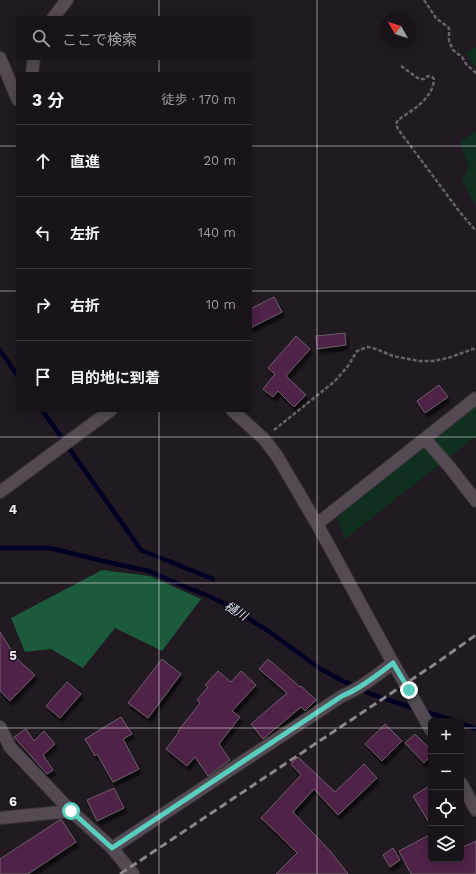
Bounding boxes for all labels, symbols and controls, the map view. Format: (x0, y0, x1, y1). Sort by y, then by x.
north arrow (380, 12, 416, 48)
search box (16, 16, 252, 60)
icon: search (30, 27, 52, 49)
text: ここで検索 (62, 31, 137, 49)
text: 3 分 (32, 90, 64, 110)
text: 徒歩 · 170 m (161, 92, 236, 107)
icon: ahead (32, 150, 54, 172)
text: 直進 (70, 153, 100, 171)
text: 20 m (204, 153, 236, 168)
icon: left (32, 222, 54, 244)
text: 左折 (70, 225, 100, 243)
text: 140 m (198, 225, 236, 240)
icon: right (32, 294, 54, 316)
text: 右折 (70, 297, 100, 315)
text: 10 m (206, 297, 236, 312)
icon: arrive (32, 366, 54, 388)
text: 目的地に到着 (70, 369, 160, 387)
text: 4 (9, 502, 18, 517)
water label: 樋川 (222, 599, 252, 624)
text: 5 (9, 648, 17, 663)
route end (400, 681, 418, 699)
map controls (428, 718, 464, 862)
button: + (428, 718, 464, 754)
button: − (428, 754, 464, 790)
button: locate (428, 790, 464, 826)
text: 6 (9, 794, 17, 809)
route start (62, 802, 80, 820)
button: layers (428, 826, 464, 862)

